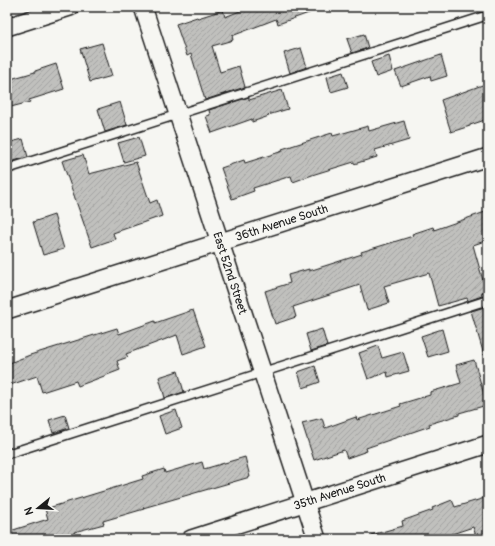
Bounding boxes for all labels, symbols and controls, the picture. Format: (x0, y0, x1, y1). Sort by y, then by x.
street label: 36th Avenue South (233, 201, 330, 245)
street label: East 52nd Street (209, 230, 250, 317)
street label: 35th Avenue South (292, 470, 388, 514)
north arrow (18, 488, 58, 528)
text: N (21, 505, 36, 516)

